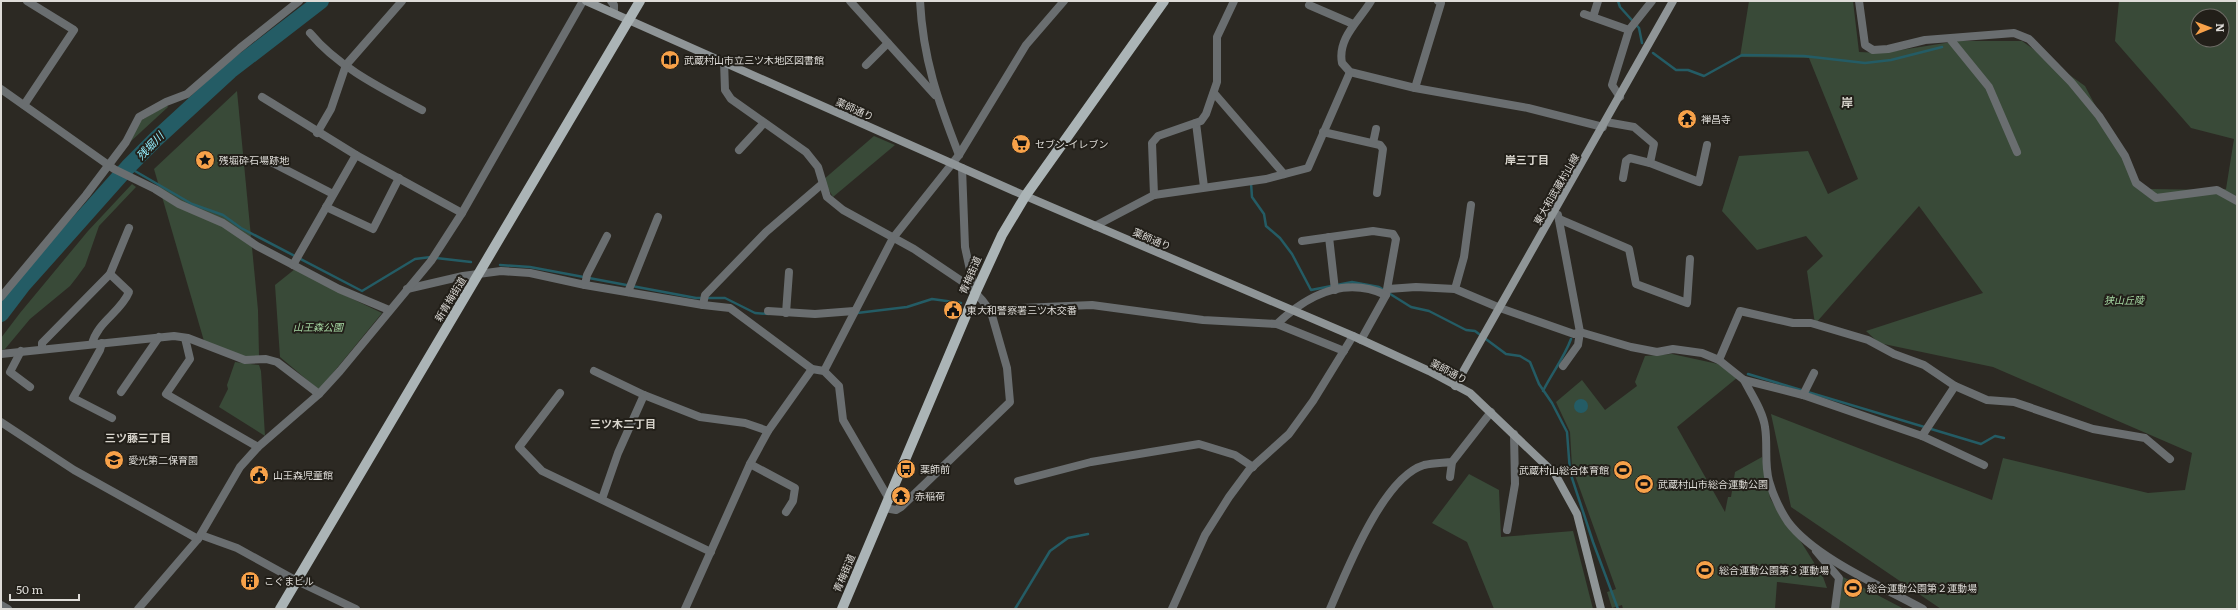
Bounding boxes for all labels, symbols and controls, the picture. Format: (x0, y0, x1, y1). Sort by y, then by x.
north arrow (2190, 8, 2230, 48)
text: N (2213, 23, 2229, 33)
library icon: 武蔵村山市立三ツ木地区図書館 (659, 49, 681, 71)
place label: 武蔵村山市立三ツ木地区図書館 (684, 52, 824, 67)
district label: 岸 (1841, 93, 1853, 111)
street label: 薬師通り (834, 94, 877, 124)
temple icon: 禅昌寺 (1676, 108, 1698, 130)
place label: 禅昌寺 (1701, 111, 1731, 126)
water label: 残堀川 (132, 127, 167, 163)
supermarket icon: セブン-イレブン (1010, 133, 1032, 155)
place label: セブン-イレブン (1035, 136, 1109, 151)
place icon: 残堀砕石場跡地 (194, 149, 216, 171)
street label: 東大和武蔵村山線 (1529, 150, 1582, 227)
district label: 岸三丁目 (1505, 151, 1549, 167)
place label: 残堀砕石場跡地 (219, 152, 290, 167)
street label: 薬師通り (1131, 224, 1174, 253)
street label: 青梅街道 (955, 253, 984, 296)
street label: 新青梅街道 (430, 273, 469, 324)
park label: 狭山丘陵 (2104, 292, 2146, 307)
public building icon: 東大和警察署三ツ木交番 (942, 299, 964, 321)
place label: 東大和警察署三ツ木交番 (967, 302, 1077, 317)
park label: 山王森公園 (293, 319, 345, 334)
street label: 薬師通り (1428, 355, 1470, 387)
district label: 三ツ木二丁目 (590, 415, 656, 431)
district label: 三ツ藤三丁目 (105, 429, 171, 445)
school or university icon: 愛光第二保育園 (103, 449, 125, 471)
place label: 愛光第二保育園 (128, 452, 198, 467)
bus stop icon: 薬師前 (895, 458, 917, 480)
sports icon: 武蔵村山総合体育館 (1612, 459, 1634, 481)
place label: 薬師前 (920, 461, 950, 476)
place label: 武蔵村山総合体育館 (1519, 462, 1609, 477)
public building icon: 山王森児童館 (248, 464, 270, 486)
place label: 山王森児童館 (273, 467, 333, 482)
sports icon: 武蔵村山市総合運動公園 (1633, 473, 1655, 495)
place label: 武蔵村山市総合運動公園 (1658, 476, 1768, 491)
temple icon: 赤稲荷 (890, 485, 912, 507)
place label: 赤稲荷 (915, 488, 945, 503)
street label: 青梅街道 (829, 551, 858, 594)
sports icon: 総合運動公園第３運動場 (1694, 559, 1716, 581)
place label: 総合運動公園第３運動場 (1719, 562, 1829, 577)
building icon: こぐまビル (239, 570, 261, 592)
place label: こぐまビル (264, 573, 314, 588)
scale bar (10, 576, 79, 602)
sports icon: 総合運動公園第２運動場 (1842, 577, 1864, 599)
text: 50 m (16, 580, 43, 598)
place label: 総合運動公園第２運動場 (1867, 580, 1977, 595)

